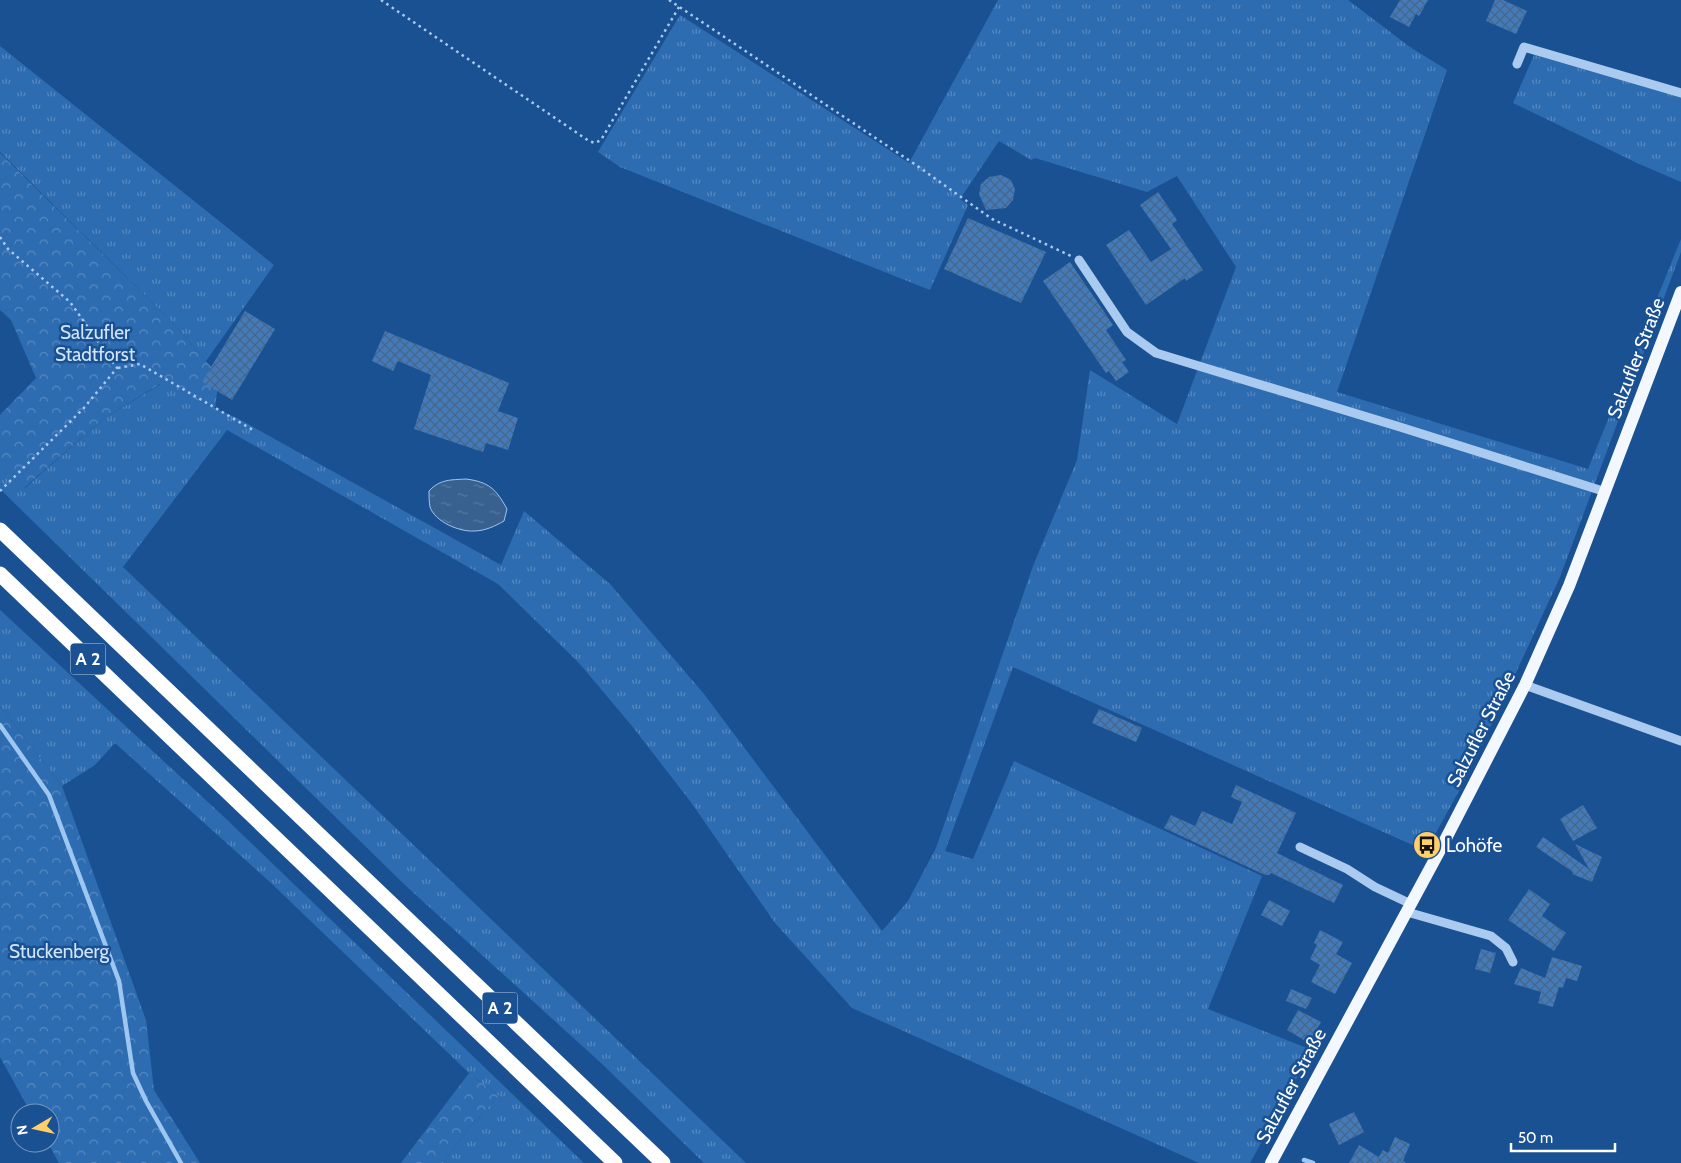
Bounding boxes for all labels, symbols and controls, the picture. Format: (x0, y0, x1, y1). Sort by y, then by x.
street label: Salzufler Straße (1602, 294, 1670, 421)
park label: Salzufler Stadtforst (55, 321, 136, 366)
road number: A 2 (70, 644, 106, 674)
street label: Salzufler Straße (1442, 667, 1520, 791)
bus stop icon: Lohöfe (1412, 830, 1442, 860)
place label: Lohöfe (1446, 834, 1503, 857)
park label: Stuckenberg (9, 940, 109, 963)
road number: A 2 (482, 992, 518, 1024)
street label: Salzufler Straße (1251, 1024, 1331, 1148)
north arrow (10, 1103, 60, 1153)
scale bar (1511, 1120, 1615, 1152)
text: N (12, 1124, 32, 1136)
text: 50 m (1518, 1129, 1553, 1147)

